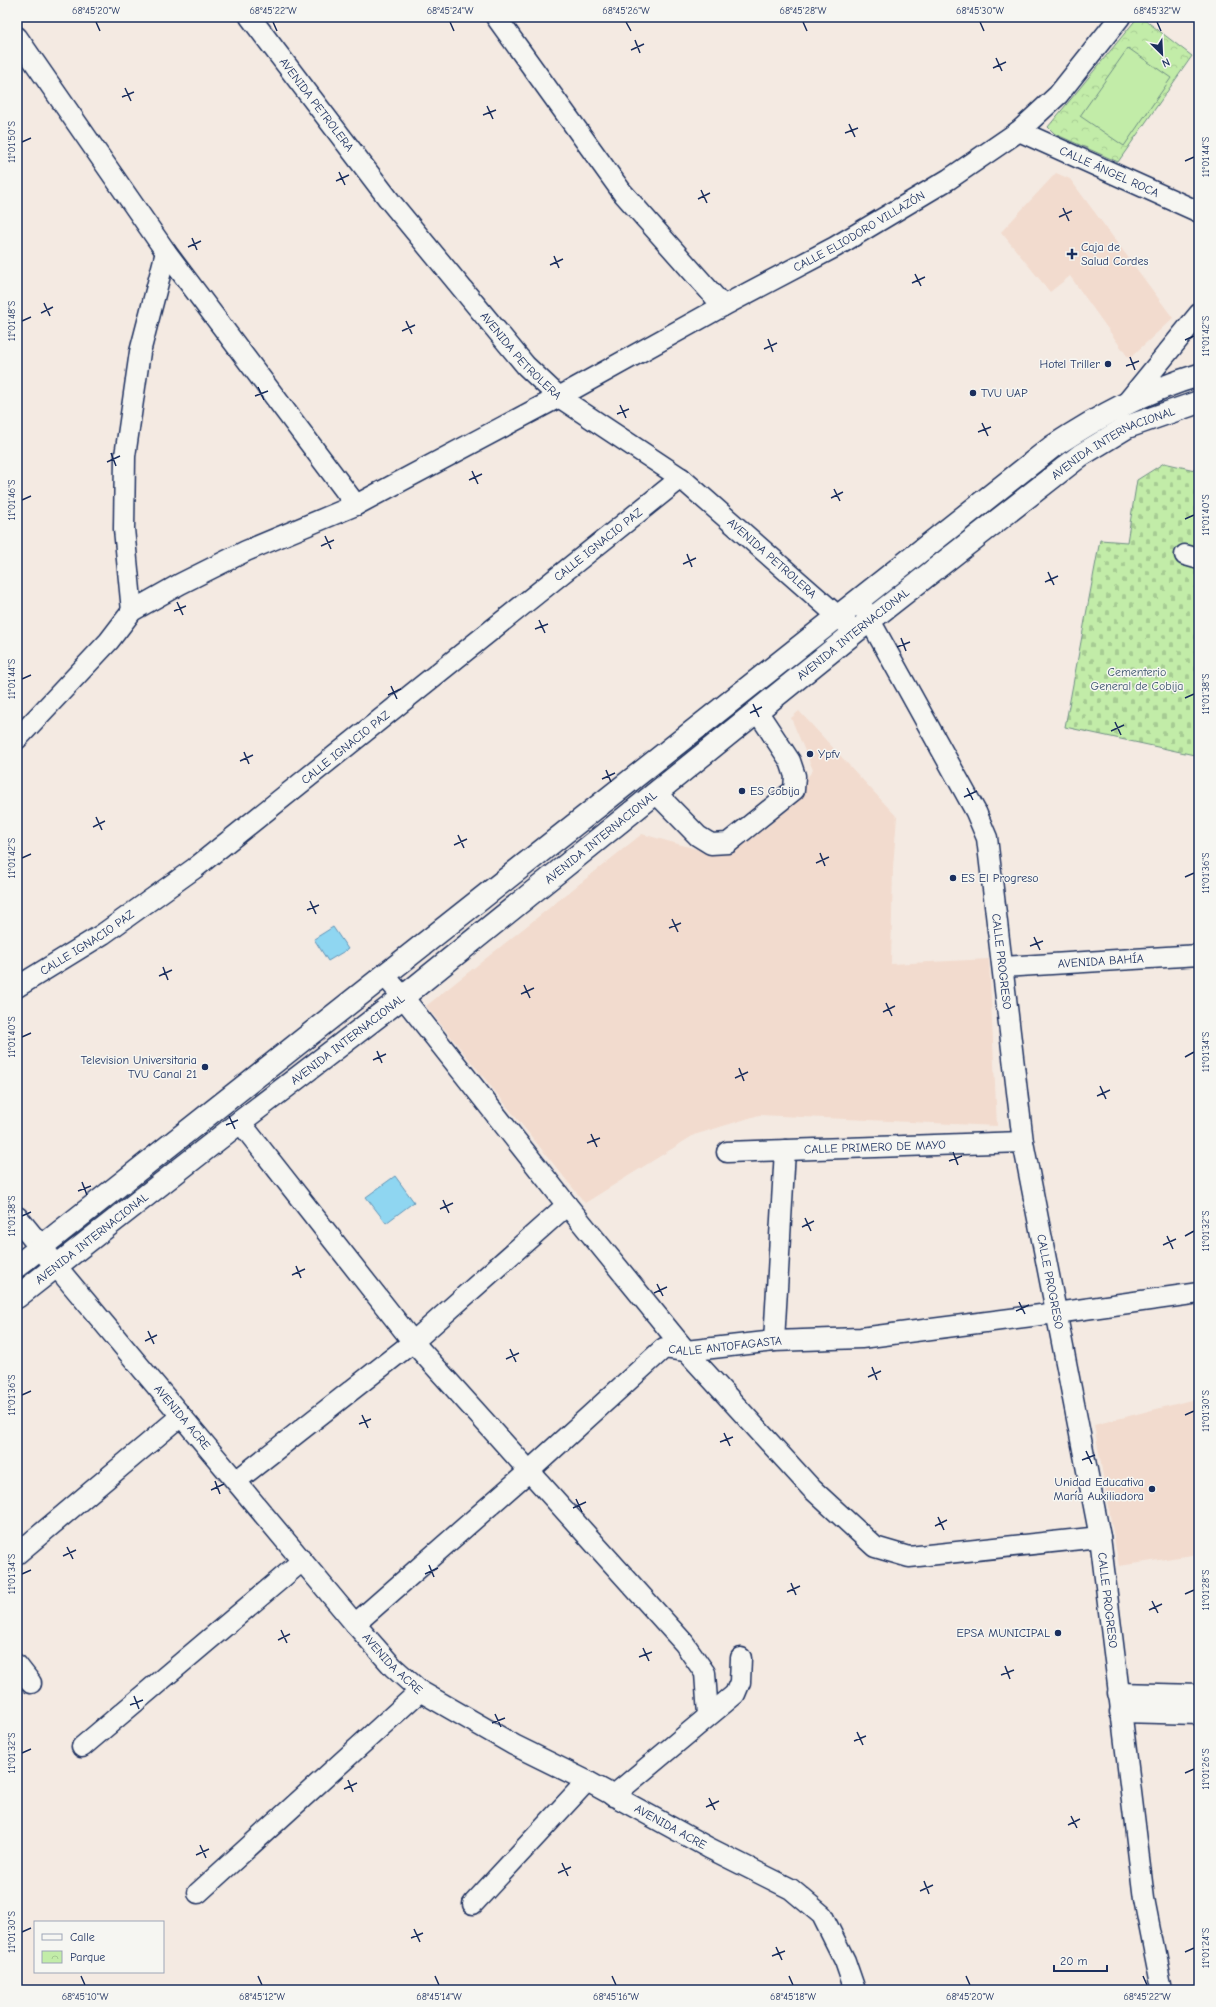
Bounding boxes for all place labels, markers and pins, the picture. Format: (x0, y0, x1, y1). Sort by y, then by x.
place label: Caja de Salud Cordes (1081, 240, 1148, 268)
marker: Caja de Salud Cordes (1066, 248, 1078, 260)
place label: Hotel Triller (1040, 357, 1100, 371)
marker: Hotel Triller (1103, 359, 1113, 369)
place label: TVU UAP (981, 386, 1028, 400)
marker: TVU UAP (968, 388, 978, 398)
place label: Ypfv (818, 747, 840, 761)
marker: Ypfv (805, 749, 815, 759)
place label: ES Cobija (750, 784, 800, 798)
marker: ES Cobija (737, 786, 747, 796)
place label: ES El Progreso (961, 871, 1039, 885)
marker: ES El Progreso (948, 873, 958, 883)
place label: Television Universitaria TVU Canal 21 (81, 1053, 197, 1081)
marker: Television Universitaria TVU Canal 21 (200, 1062, 210, 1072)
place label: Unidad Educativa María Auxiliadora (1054, 1475, 1144, 1503)
marker: Unidad Educativa María Auxiliadora (1147, 1484, 1157, 1494)
place label: EPSA MUNICIPAL (957, 1626, 1050, 1640)
marker: EPSA MUNICIPAL (1053, 1628, 1063, 1638)

